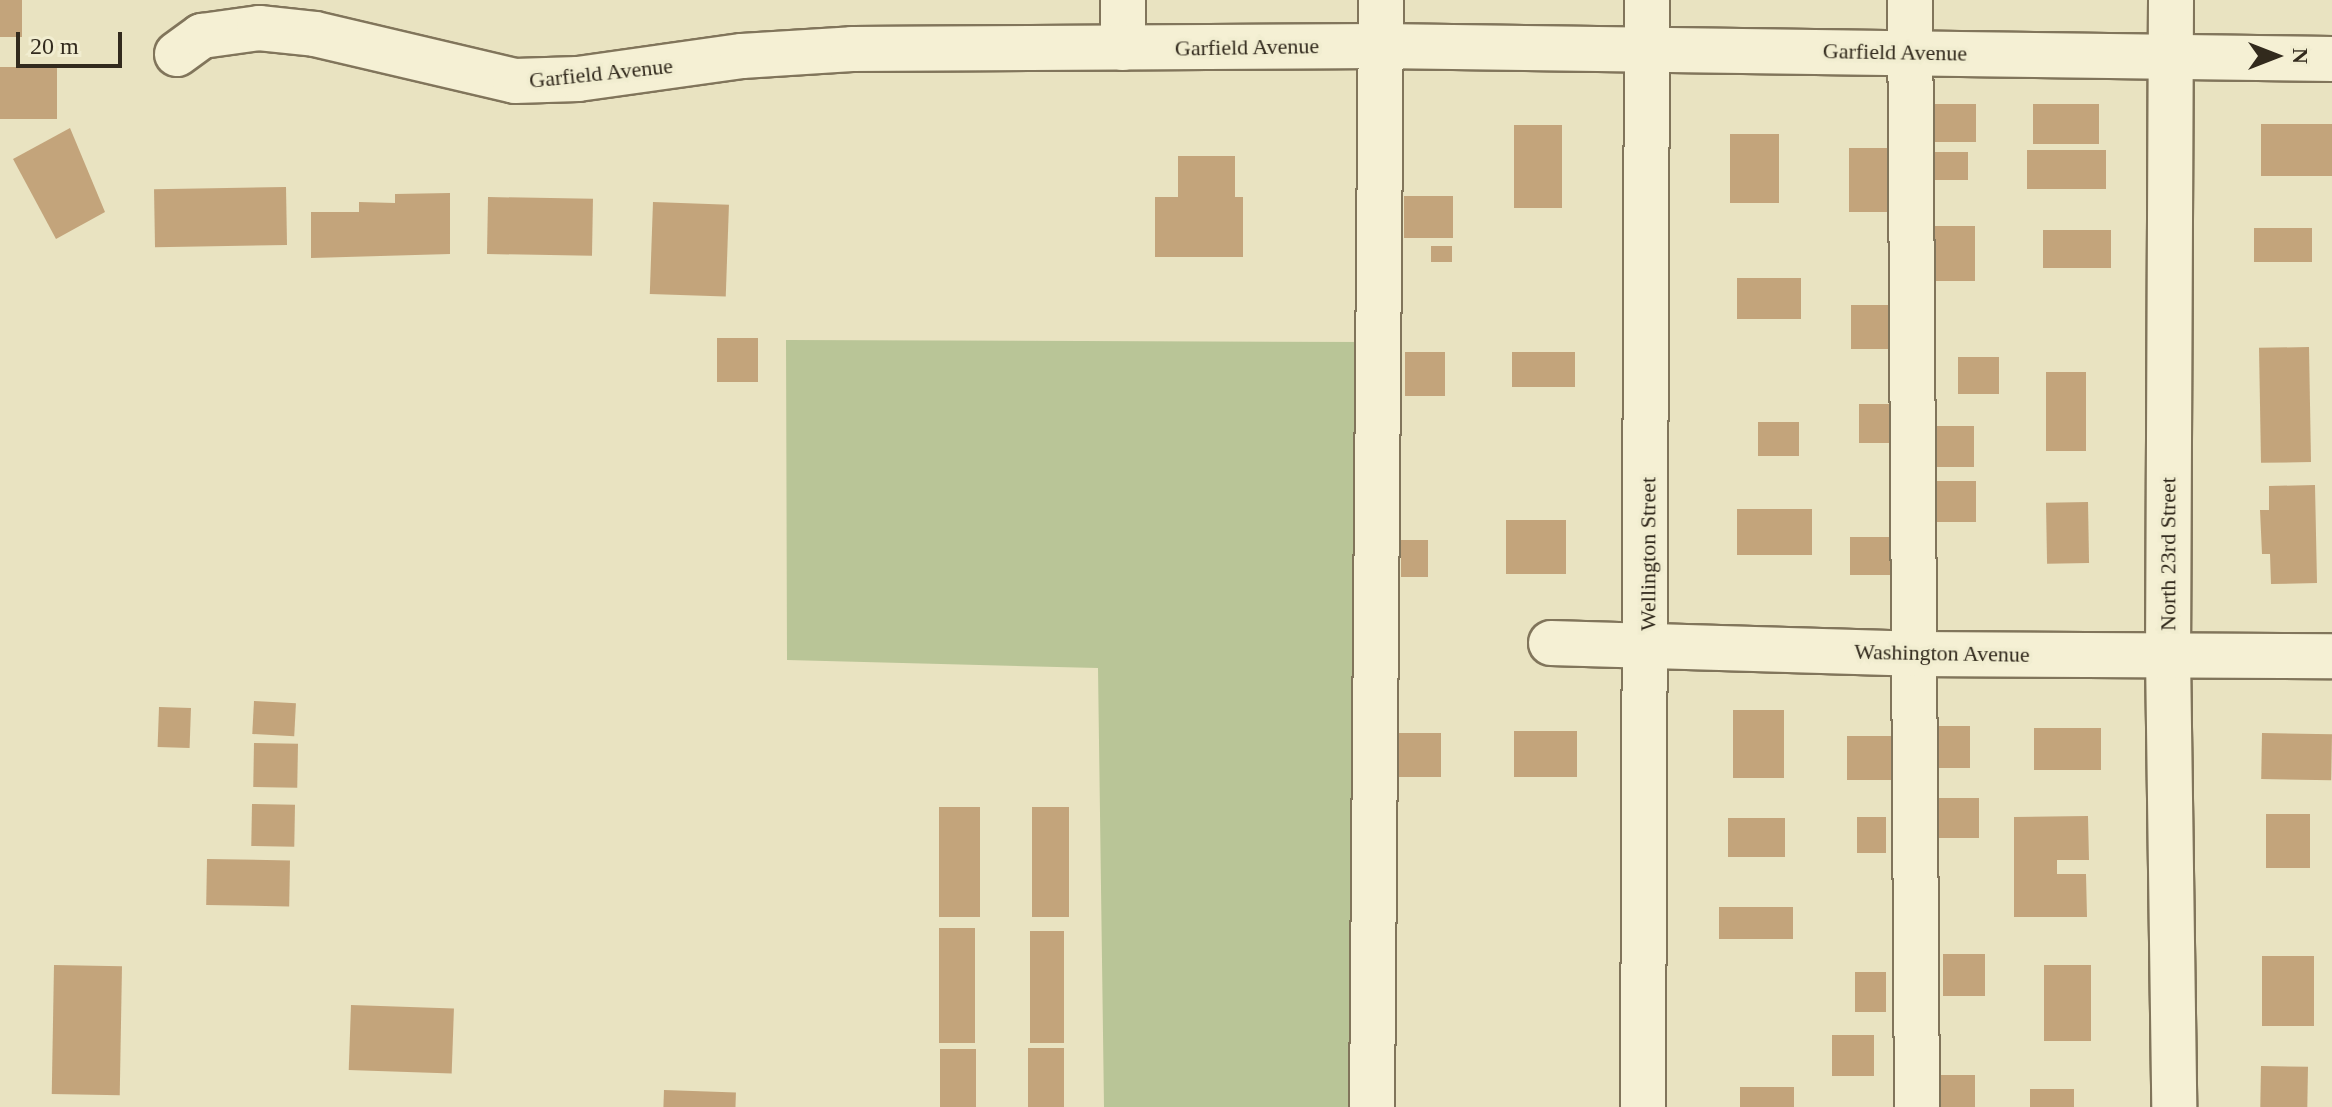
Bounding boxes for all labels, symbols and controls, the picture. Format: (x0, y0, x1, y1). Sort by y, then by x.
scale bar (20, 16, 126, 66)
north arrow (2236, 16, 2316, 96)
text: 20 m (30, 33, 79, 59)
street label: Garfield Avenue (1174, 33, 1320, 61)
street label: Garfield Avenue (1822, 38, 1968, 66)
text: N (2288, 48, 2313, 64)
street label: Garfield Avenue (527, 52, 675, 94)
street label: Wellington Street (1635, 477, 1661, 631)
street label: North 23rd Street (2155, 477, 2181, 631)
street label: Washington Avenue (1853, 638, 2031, 668)

